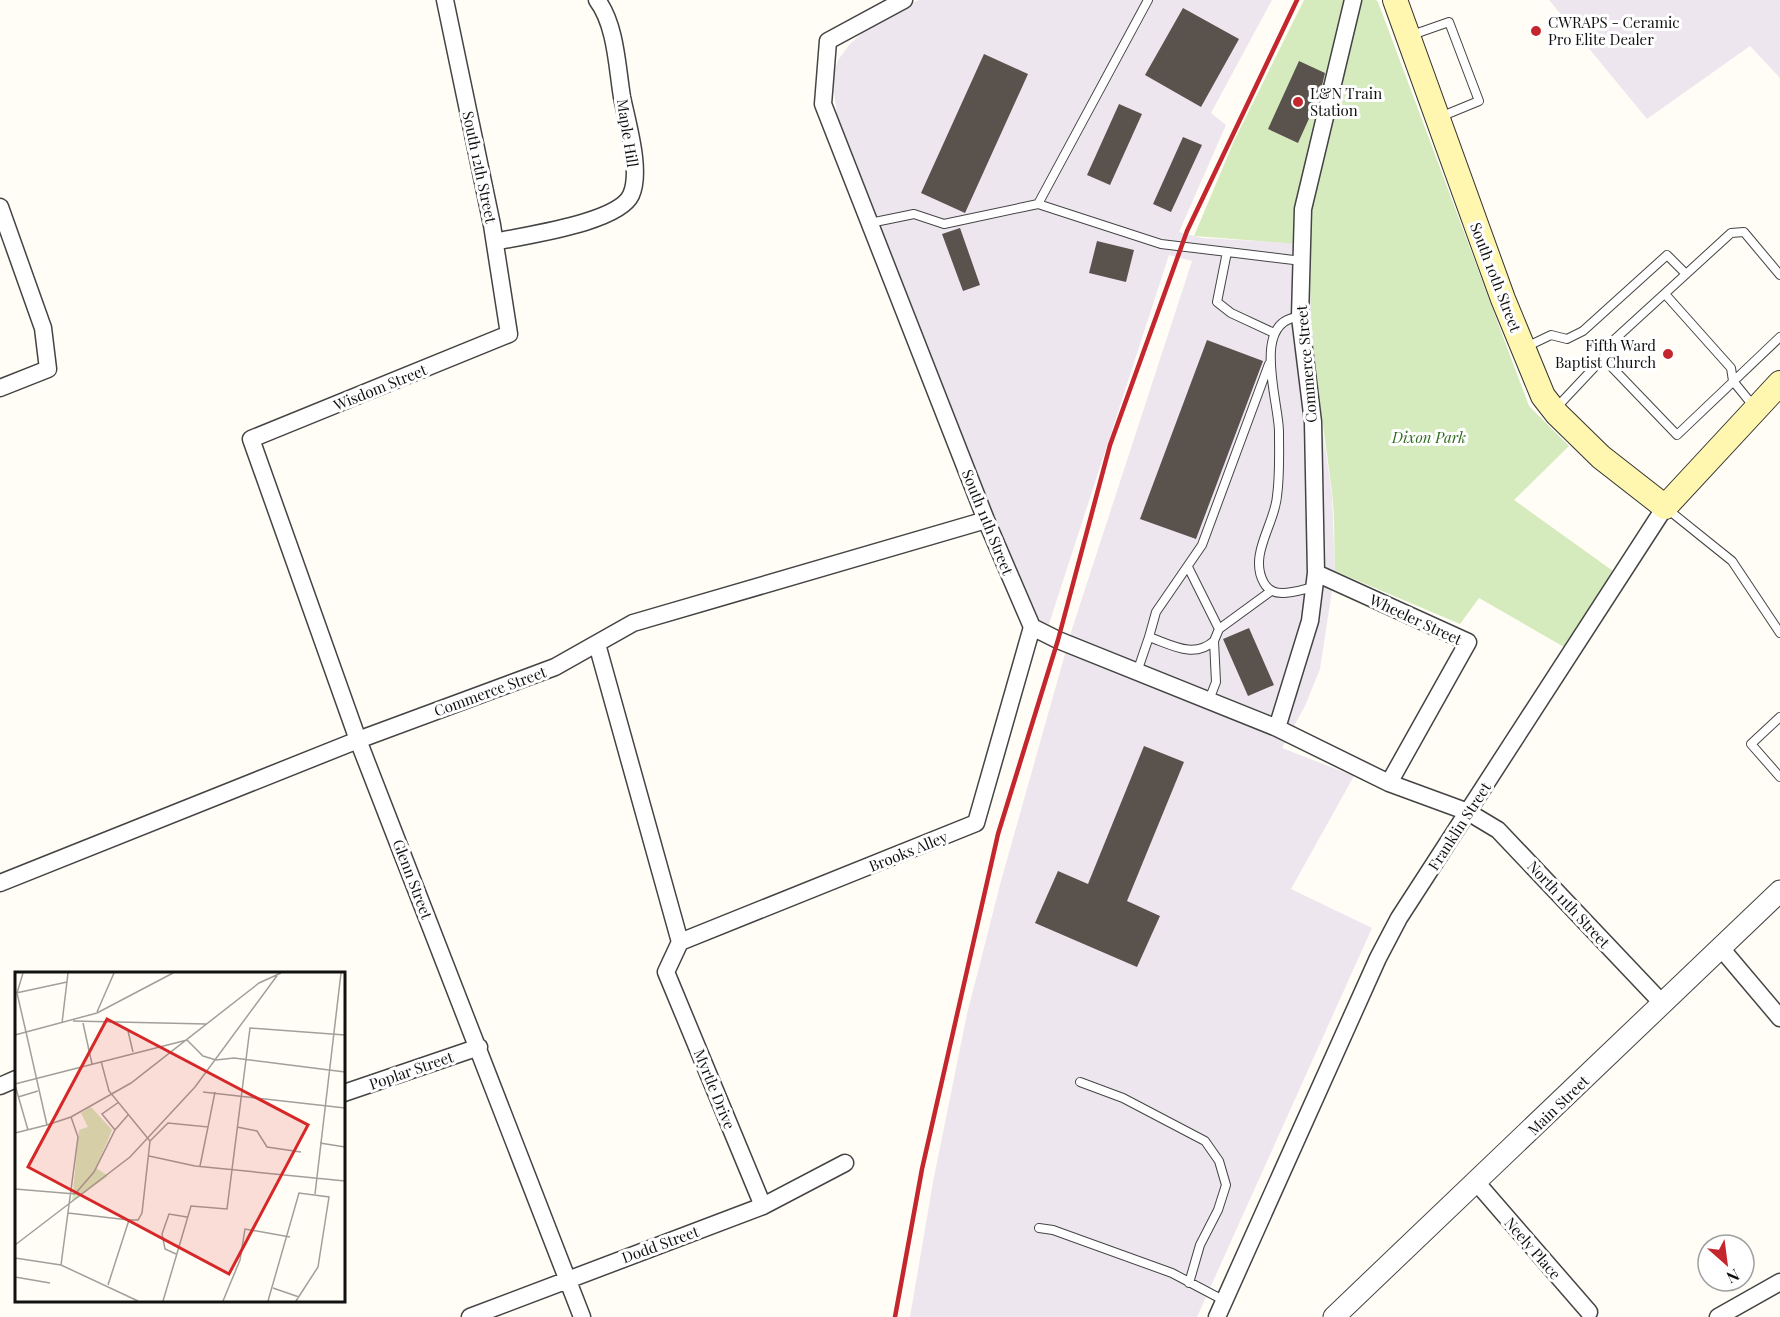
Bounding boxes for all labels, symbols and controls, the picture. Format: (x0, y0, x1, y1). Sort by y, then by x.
place label: CWRAPS - Ceramic Pro Elite Dealer (1548, 12, 1680, 49)
marker: CWRAPS - Ceramic Pro Elite Dealer (1529, 24, 1543, 38)
place label: L&N Train Station (1310, 83, 1382, 120)
marker: L&N Train Station (1291, 95, 1305, 109)
street label: Maple Hill (613, 97, 643, 169)
street label: South 12th Street (458, 109, 502, 225)
street label: South 10th Street (1466, 219, 1526, 335)
street label: Commerce Street (1291, 304, 1321, 424)
place label: Fifth Ward Baptist Church (1555, 335, 1656, 372)
marker: Fifth Ward Baptist Church (1661, 347, 1675, 361)
street label: Wisdom Street (330, 359, 430, 415)
park label: Dixon Park (1391, 427, 1466, 447)
street label: South 11th Street (958, 466, 1019, 578)
street label: Wheeler Street (1366, 588, 1466, 649)
street label: Commerce Street (431, 661, 550, 721)
street label: Franklin Street (1423, 778, 1495, 874)
street label: Brooks Alley (866, 826, 951, 876)
street label: Glenn Street (389, 836, 438, 922)
street label: North 11th Street (1523, 856, 1615, 952)
inset map (15, 972, 345, 1302)
street label: Poplar Street (366, 1046, 456, 1094)
street label: Myrtle Drive (690, 1046, 740, 1132)
street label: Main Street (1523, 1070, 1593, 1139)
street label: Neely Place (1501, 1213, 1565, 1283)
street label: Dodd Street (619, 1221, 702, 1267)
north arrow (1696, 1233, 1756, 1293)
text: N (1723, 1265, 1743, 1289)

